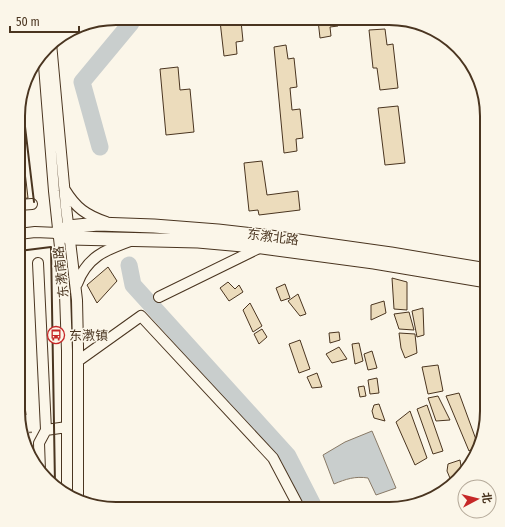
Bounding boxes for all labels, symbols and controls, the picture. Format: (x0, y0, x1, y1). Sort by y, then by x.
scale bar (10, 8, 79, 34)
text: 50 m (16, 15, 40, 29)
street label: 东漖北路 (246, 226, 300, 248)
street label: 东漖南路 (51, 245, 71, 299)
bus stop icon: 东漖镇 (46, 325, 66, 345)
place label: 东漖镇 (69, 328, 108, 343)
north arrow (457, 479, 497, 519)
text: 北 (479, 492, 494, 504)

